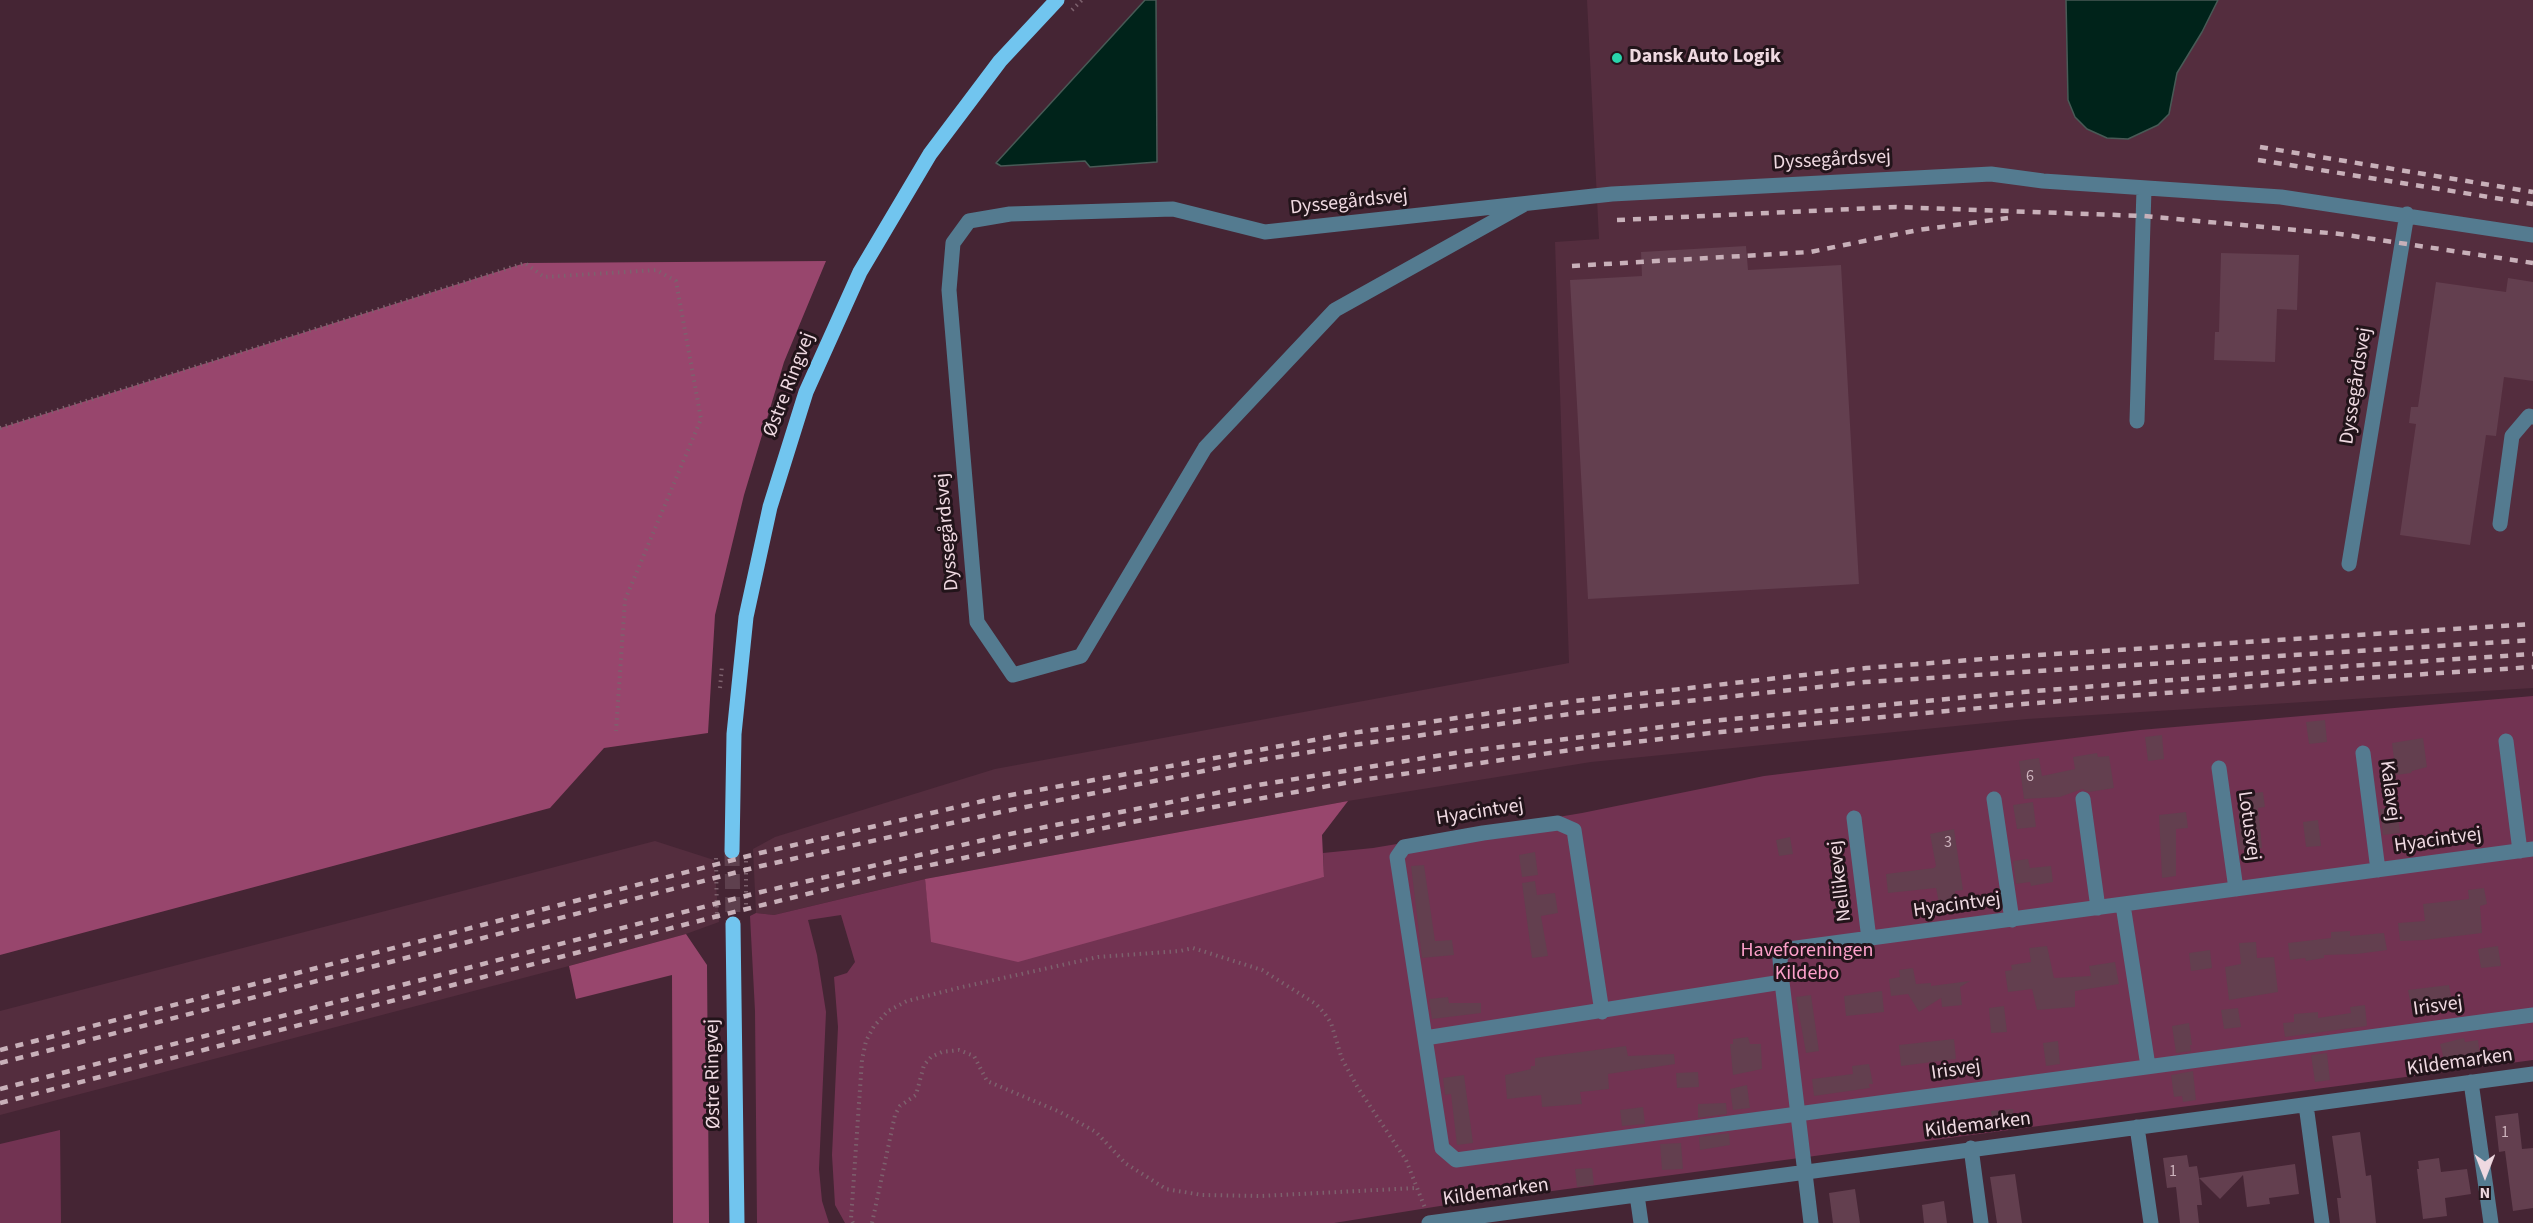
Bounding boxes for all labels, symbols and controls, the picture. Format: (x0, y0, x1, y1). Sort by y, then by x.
place label: Dansk Auto Logik (1629, 46, 1781, 70)
marker: Dansk Auto Logik (1610, 51, 1624, 65)
street label: Dyssegårdsvej (1772, 146, 1892, 176)
street label: Dyssegårdsvej (1289, 185, 1409, 221)
street label: Dyssegårdsvej (2336, 326, 2378, 446)
street label: Østre Ringvej (759, 329, 821, 441)
street label: Dyssegårdsvej (931, 472, 965, 592)
street label: Kalavej (2373, 759, 2405, 823)
house number: 6 (2026, 767, 2034, 787)
street label: Lotusvej (2231, 790, 2265, 862)
street label: Hyacintvej (1435, 794, 1525, 832)
street label: Hyacintvej (2393, 823, 2483, 859)
house number: 3 (1944, 833, 1952, 853)
street label: Nellikevej (1824, 839, 1858, 923)
street label: Hyacintvej (1912, 888, 2002, 924)
park label: Haveforeningen Kildebo (1741, 940, 1873, 987)
street label: Irisvej (2412, 992, 2464, 1022)
street label: Østre Ringvej (701, 1019, 727, 1129)
street label: Kildemarken (2406, 1044, 2514, 1082)
street label: Irisvej (1930, 1056, 1982, 1086)
street label: Kildemarken (1924, 1108, 2032, 1144)
house number: 1 (2501, 1123, 2509, 1143)
north arrow (2455, 1145, 2515, 1205)
house number: 1 (2169, 1162, 2177, 1182)
street label: Kildemarken (1442, 1174, 1550, 1212)
text: N (2480, 1182, 2490, 1204)

